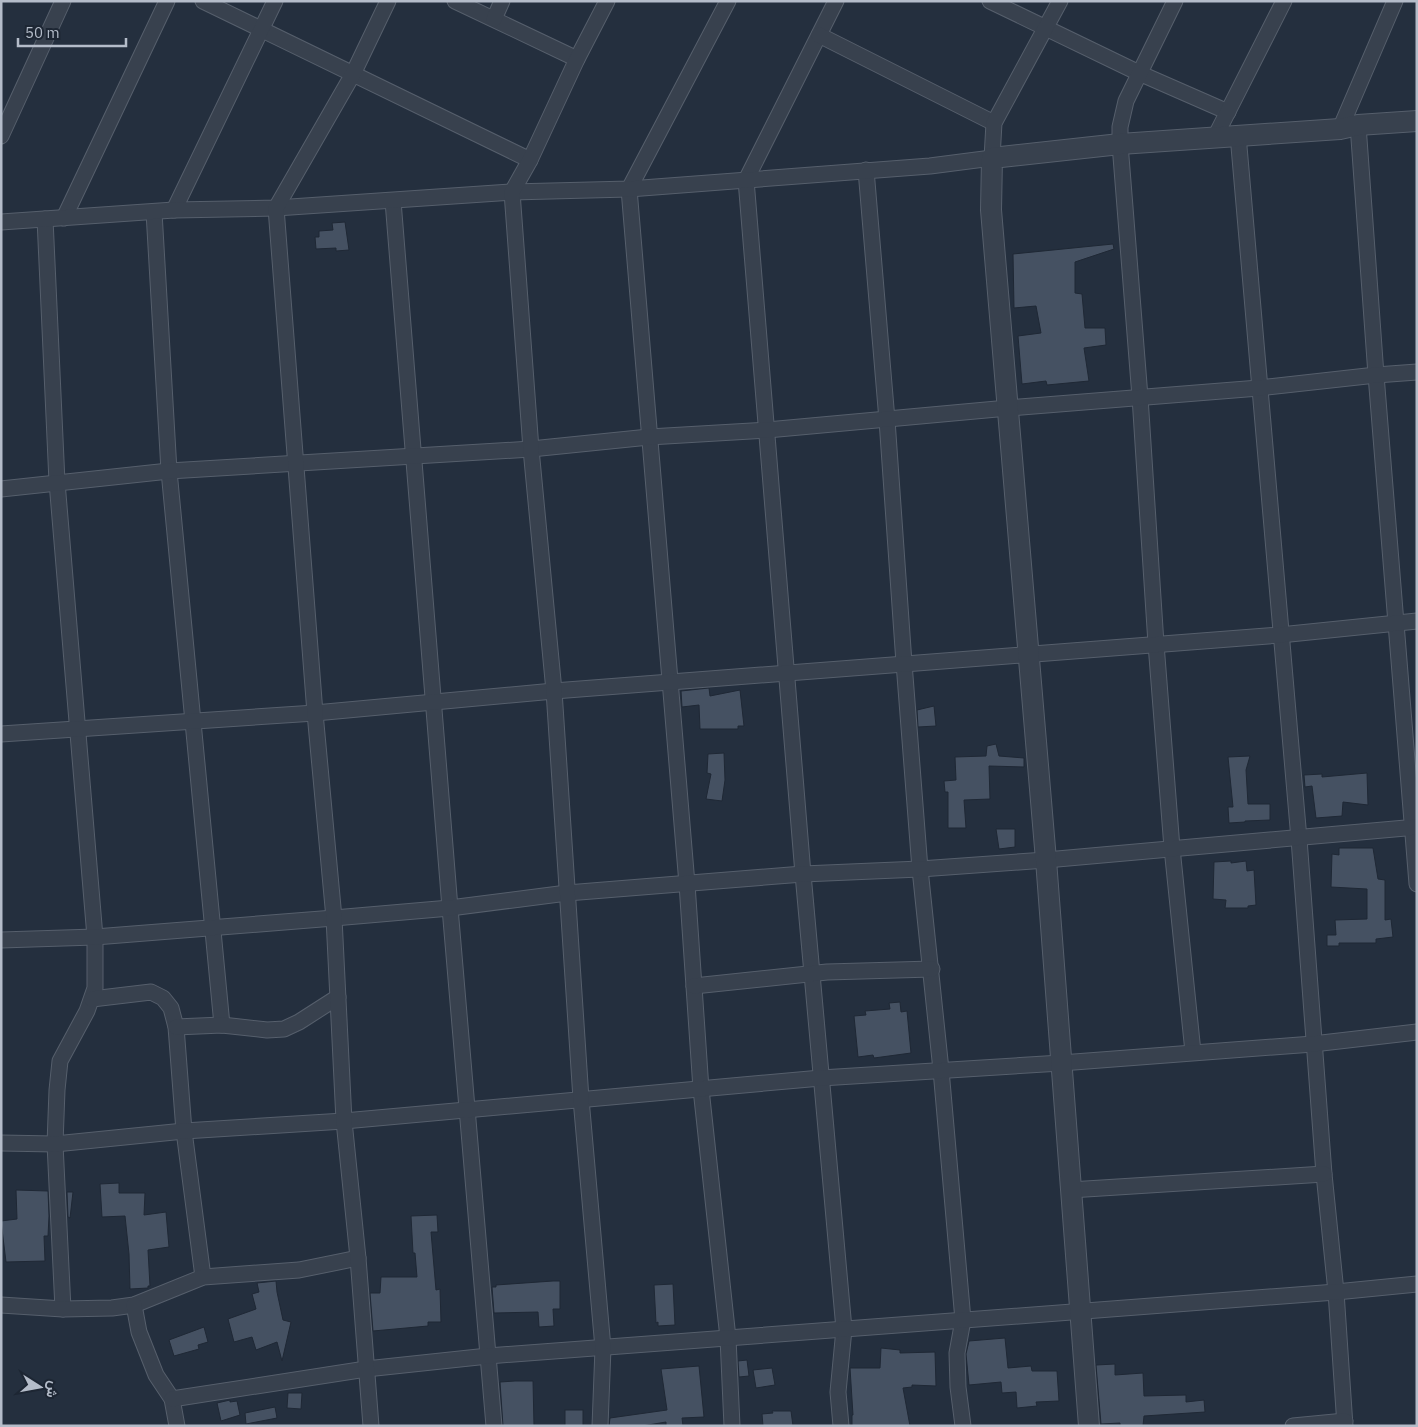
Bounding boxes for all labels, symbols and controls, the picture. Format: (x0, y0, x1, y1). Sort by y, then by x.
scale bar (18, 15, 125, 47)
text: 50 m (25, 23, 60, 42)
north arrow (15, 1362, 65, 1412)
text: ش (42, 1380, 63, 1400)

